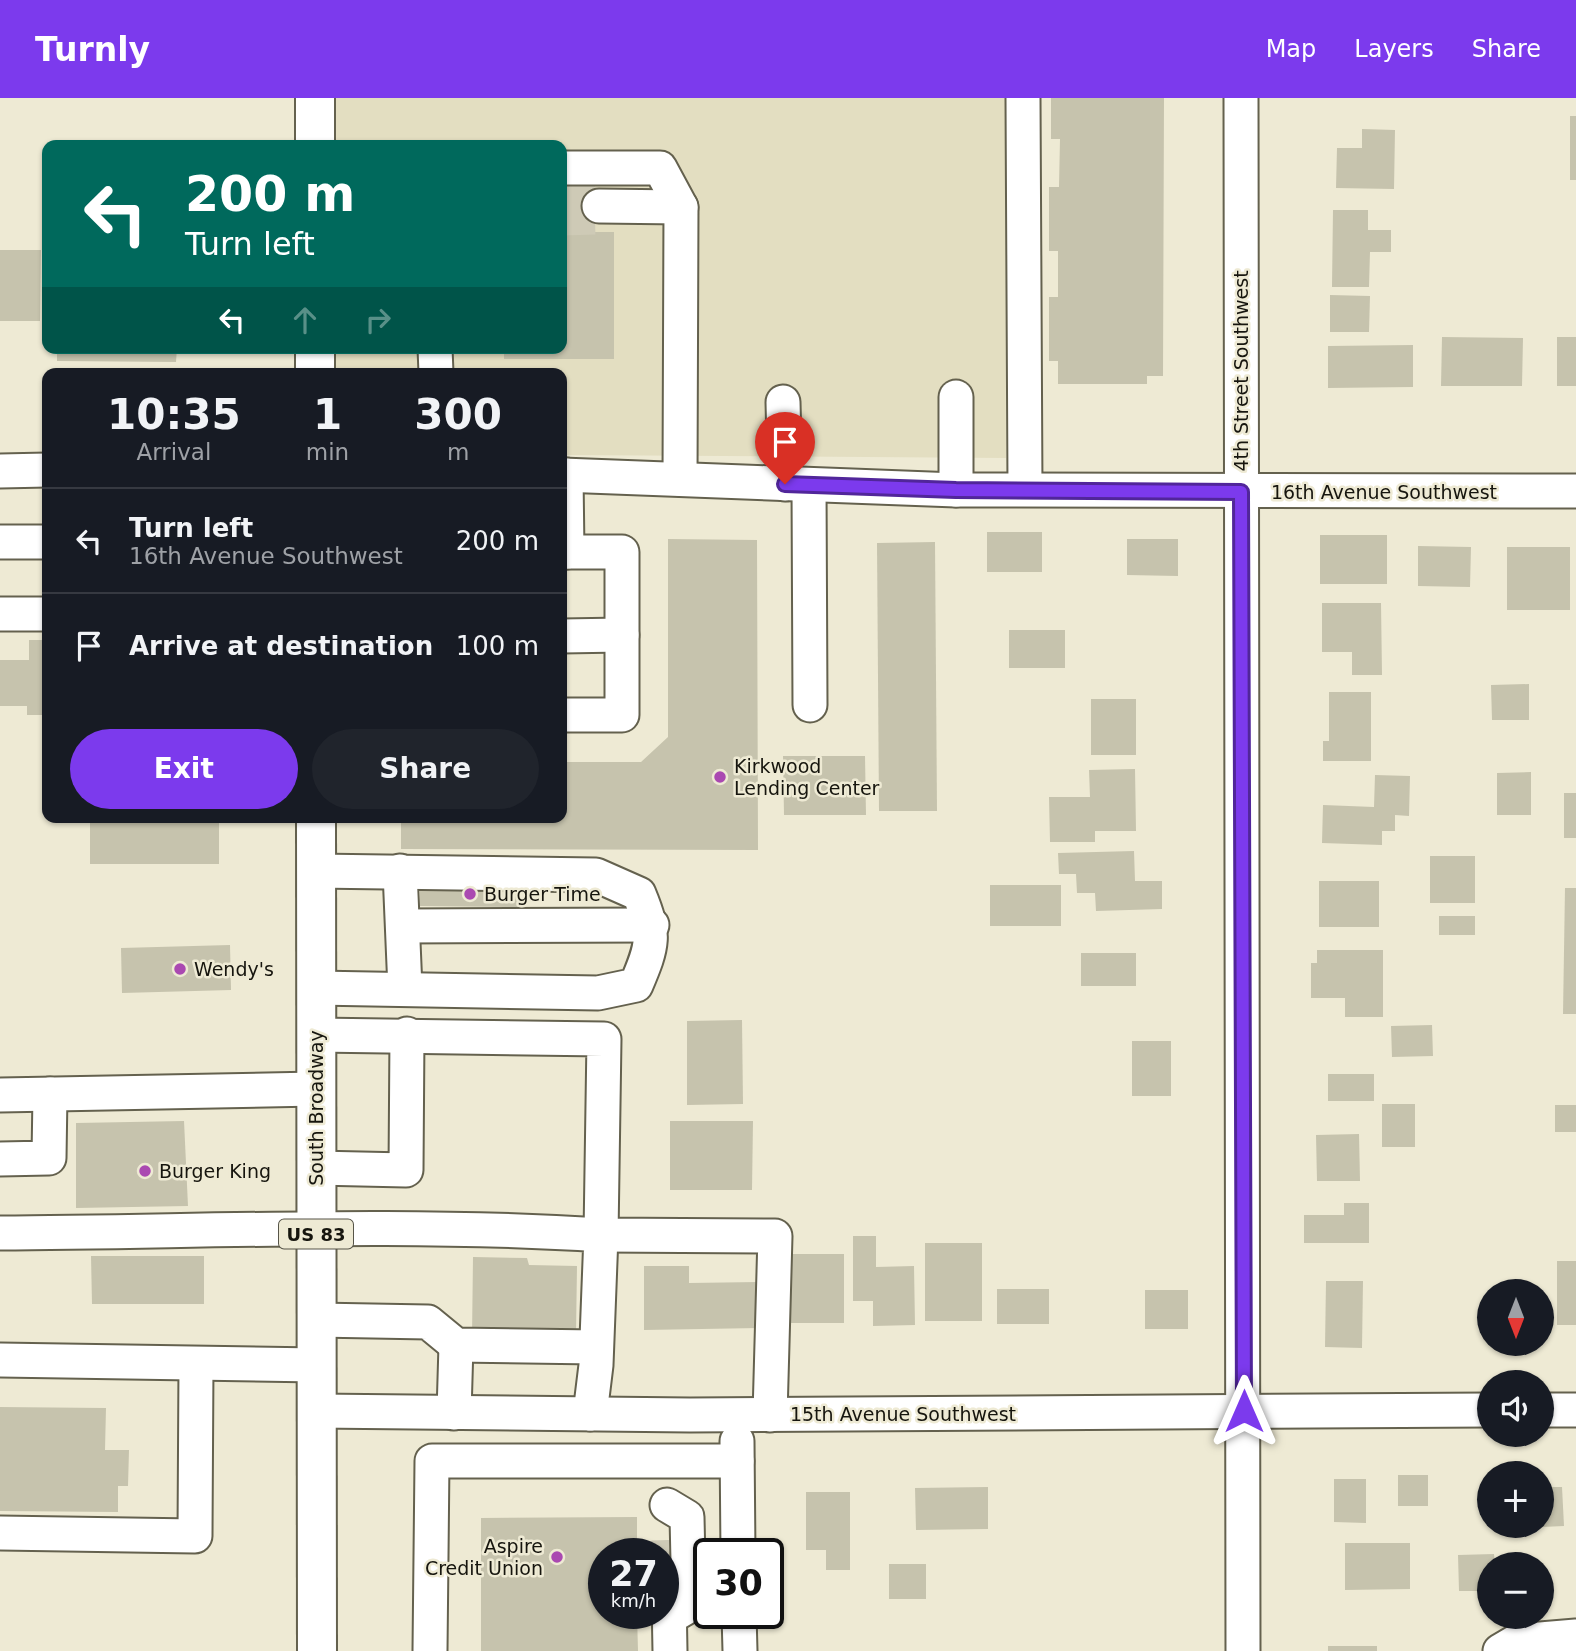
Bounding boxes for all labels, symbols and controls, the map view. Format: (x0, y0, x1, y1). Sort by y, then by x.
text: Turnly (35, 30, 150, 69)
text: Map (1266, 35, 1316, 63)
text: Layers (1354, 35, 1434, 63)
text: Share (1472, 35, 1541, 63)
text: 200 m (185, 166, 355, 223)
icon: left (70, 168, 161, 259)
text: Turn left (185, 225, 315, 263)
street label: 4th Street Southwest (1230, 270, 1252, 472)
icon: left (213, 301, 251, 339)
icon: ahead (286, 301, 324, 339)
icon: right (359, 301, 397, 339)
text: 10:35 (107, 390, 241, 439)
text: 1 (313, 390, 342, 439)
text: 300 (414, 390, 502, 439)
pin (755, 412, 815, 484)
icon: arrive (766, 423, 804, 461)
text: Arrival (137, 439, 211, 465)
text: min (306, 439, 349, 465)
text: m (447, 439, 469, 465)
street label: 16th Avenue Southwest (1271, 481, 1497, 503)
text: Turn left (129, 513, 253, 543)
icon: left (70, 522, 108, 560)
text: 200 m (456, 526, 539, 556)
text: 16th Avenue Southwest (129, 543, 403, 569)
icon: arrive (70, 627, 108, 665)
text: Arrive at destination (129, 631, 433, 661)
text: 100 m (456, 631, 539, 661)
button: Exit (70, 729, 298, 809)
button: Share (312, 729, 539, 809)
place label: Kirkwood Lending Center (734, 755, 880, 799)
marker: Kirkwood Lending Center (712, 769, 728, 785)
place label: Burger Time (484, 883, 601, 905)
marker: Burger Time (462, 886, 478, 902)
place label: Wendy's (194, 958, 274, 980)
marker: Wendy's (172, 961, 188, 977)
street label: South Broadway (305, 1030, 327, 1186)
place label: Burger King (159, 1160, 271, 1182)
marker: Burger King (137, 1163, 153, 1179)
road number: US 83 (279, 1219, 353, 1248)
north arrow (1477, 1279, 1554, 1356)
map controls (1477, 1279, 1554, 1629)
button: sound (1477, 1370, 1554, 1447)
position arrow (1207, 1374, 1281, 1448)
street label: 15th Avenue Southwest (790, 1403, 1016, 1425)
button: + (1477, 1461, 1554, 1538)
place label: Aspire Credit Union (425, 1535, 543, 1579)
speed limit sign: 30 (693, 1538, 784, 1629)
marker: Aspire Credit Union (549, 1549, 565, 1565)
button: − (1477, 1552, 1554, 1629)
text: 27 (609, 1554, 658, 1594)
text: km/h (611, 1590, 656, 1611)

